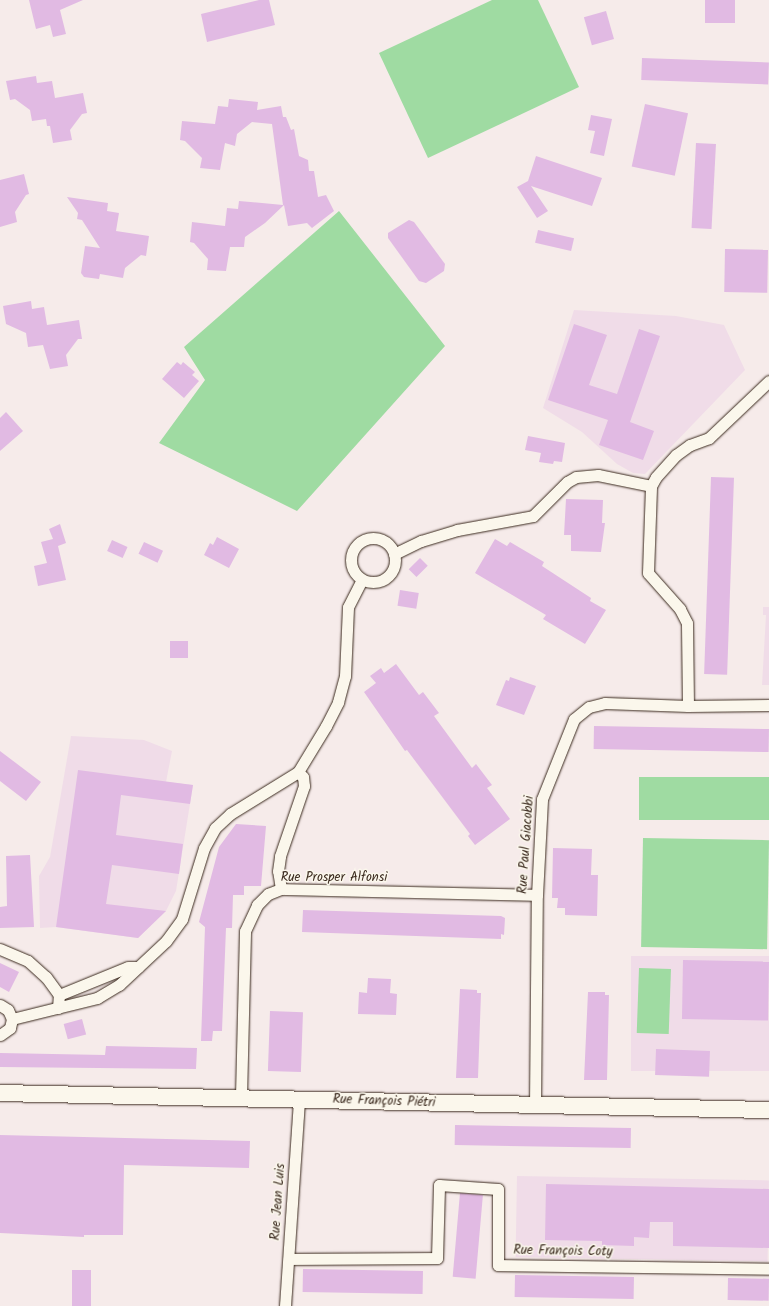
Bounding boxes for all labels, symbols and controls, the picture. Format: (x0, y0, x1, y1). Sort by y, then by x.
street label: Rue Paul Giacobbi (516, 795, 538, 895)
street label: Rue Prosper Alfonsi (281, 870, 387, 886)
street label: Rue François Piétri (332, 1092, 436, 1112)
street label: Rue Jean Luis (269, 1163, 289, 1241)
street label: Rue François Coty (513, 1243, 613, 1261)

